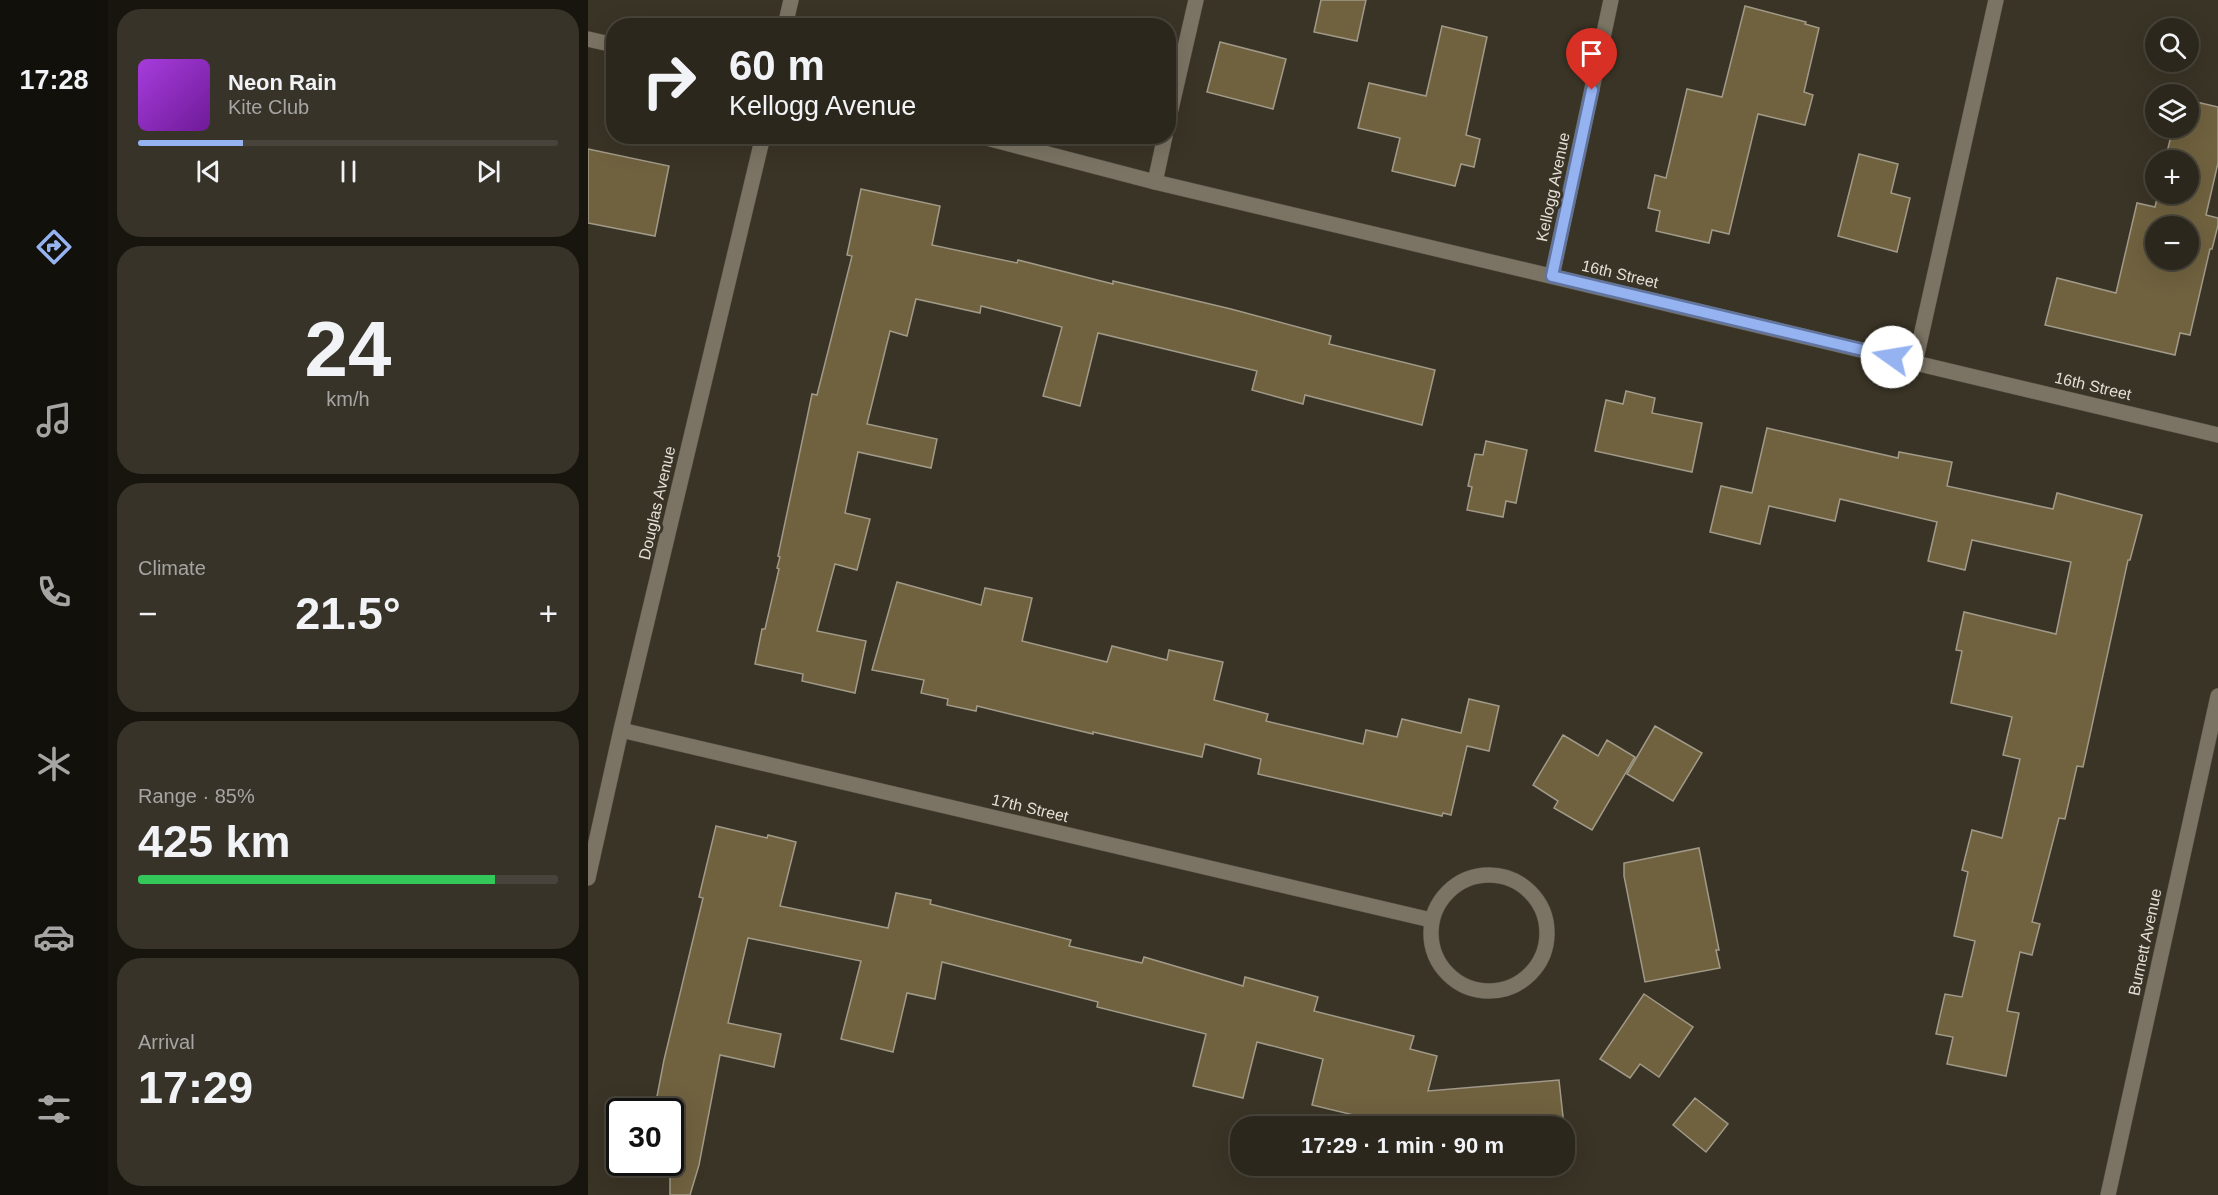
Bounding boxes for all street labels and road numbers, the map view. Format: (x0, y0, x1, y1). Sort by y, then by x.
street label: Kellogg Avenue (1533, 131, 1573, 243)
street label: 16th Street (1580, 257, 1661, 291)
street label: 16th Street (2053, 369, 2134, 403)
street label: Douglas Avenue (636, 444, 678, 562)
street label: 17th Street (990, 791, 1071, 825)
street label: Burnett Avenue (2125, 887, 2165, 997)

